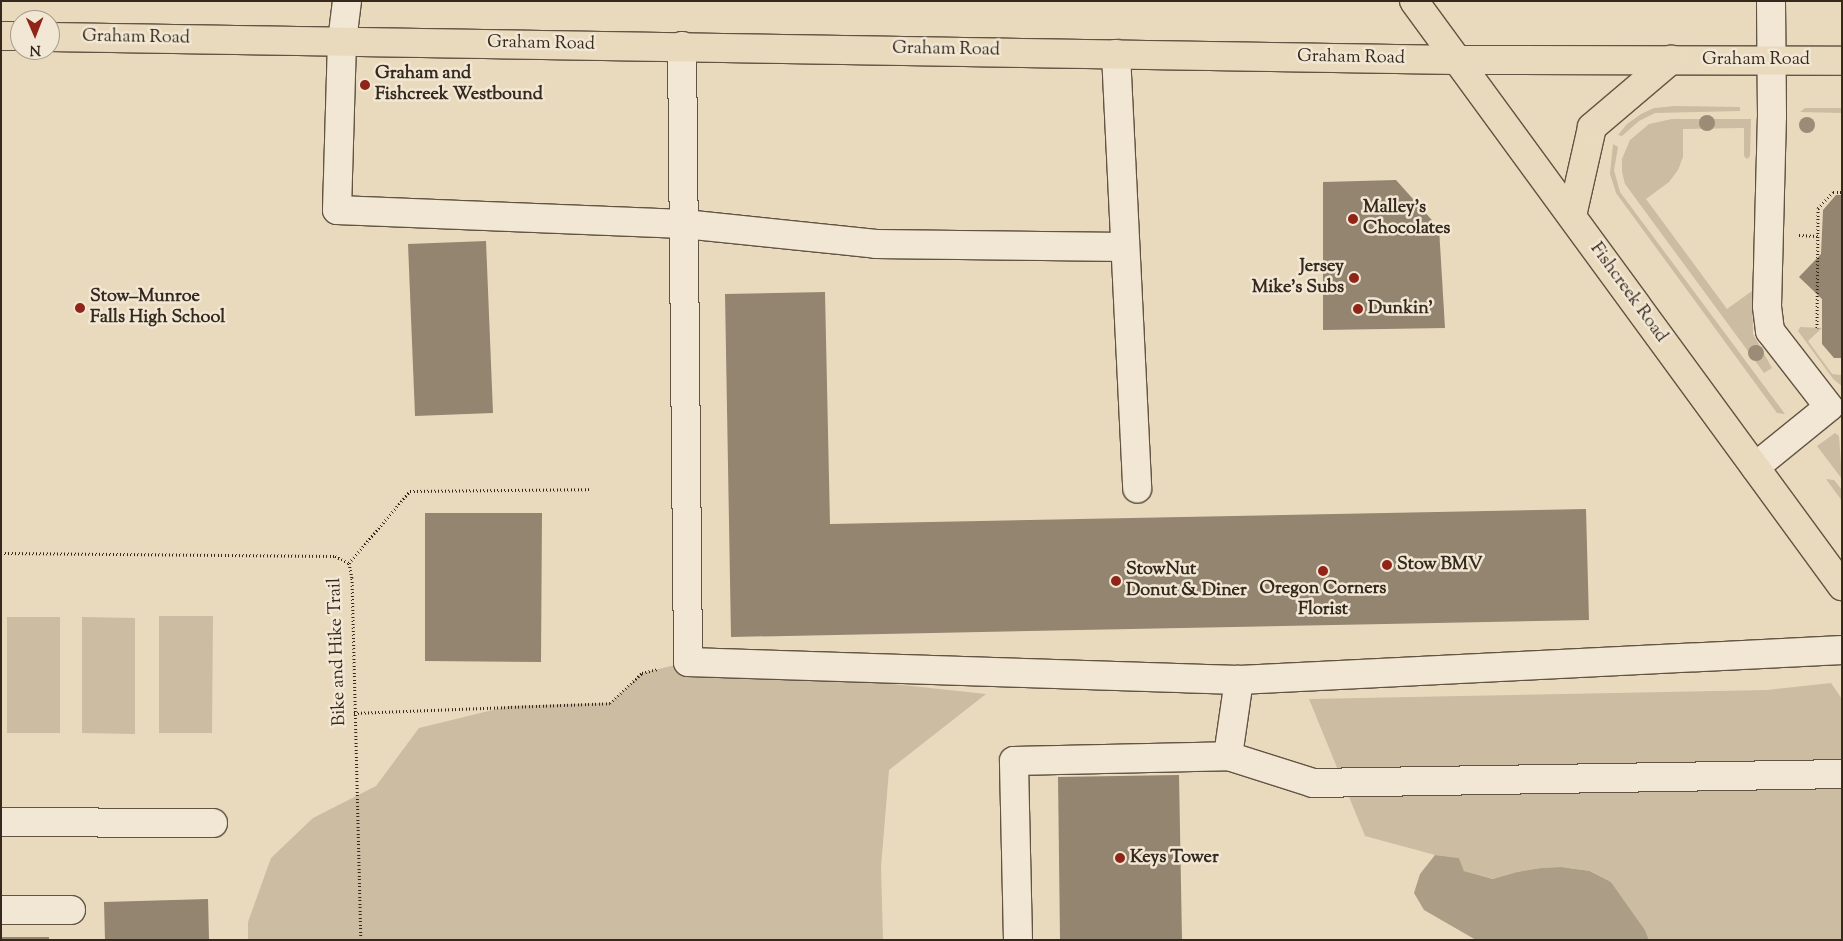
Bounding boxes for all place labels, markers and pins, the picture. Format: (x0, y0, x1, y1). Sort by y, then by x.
place label: Graham and Fishcreek Westbound (375, 64, 543, 106)
marker: Graham and Fishcreek Westbound (359, 79, 371, 91)
place label: Malley's Chocolates (1363, 198, 1450, 240)
marker: Malley's Chocolates (1347, 213, 1359, 225)
place label: Jersey Mike's Subs (1252, 257, 1344, 300)
marker: Jersey Mike's Subs (1348, 272, 1360, 284)
place label: Stow–Munroe Falls High School (90, 287, 225, 330)
place label: Dunkin' (1368, 298, 1433, 320)
marker: Stow–Munroe Falls High School (74, 302, 86, 314)
marker: Dunkin' (1352, 303, 1364, 315)
place label: Stow BMV (1397, 554, 1483, 576)
marker: Stow BMV (1381, 559, 1393, 571)
place label: StowNut Donut & Diner (1126, 560, 1247, 602)
marker: Oregon Corners Florist (1317, 565, 1329, 577)
marker: StowNut Donut & Diner (1110, 575, 1122, 587)
place label: Oregon Corners Florist (1260, 579, 1386, 622)
place label: Keys Tower (1130, 847, 1219, 869)
marker: Keys Tower (1114, 852, 1126, 864)

